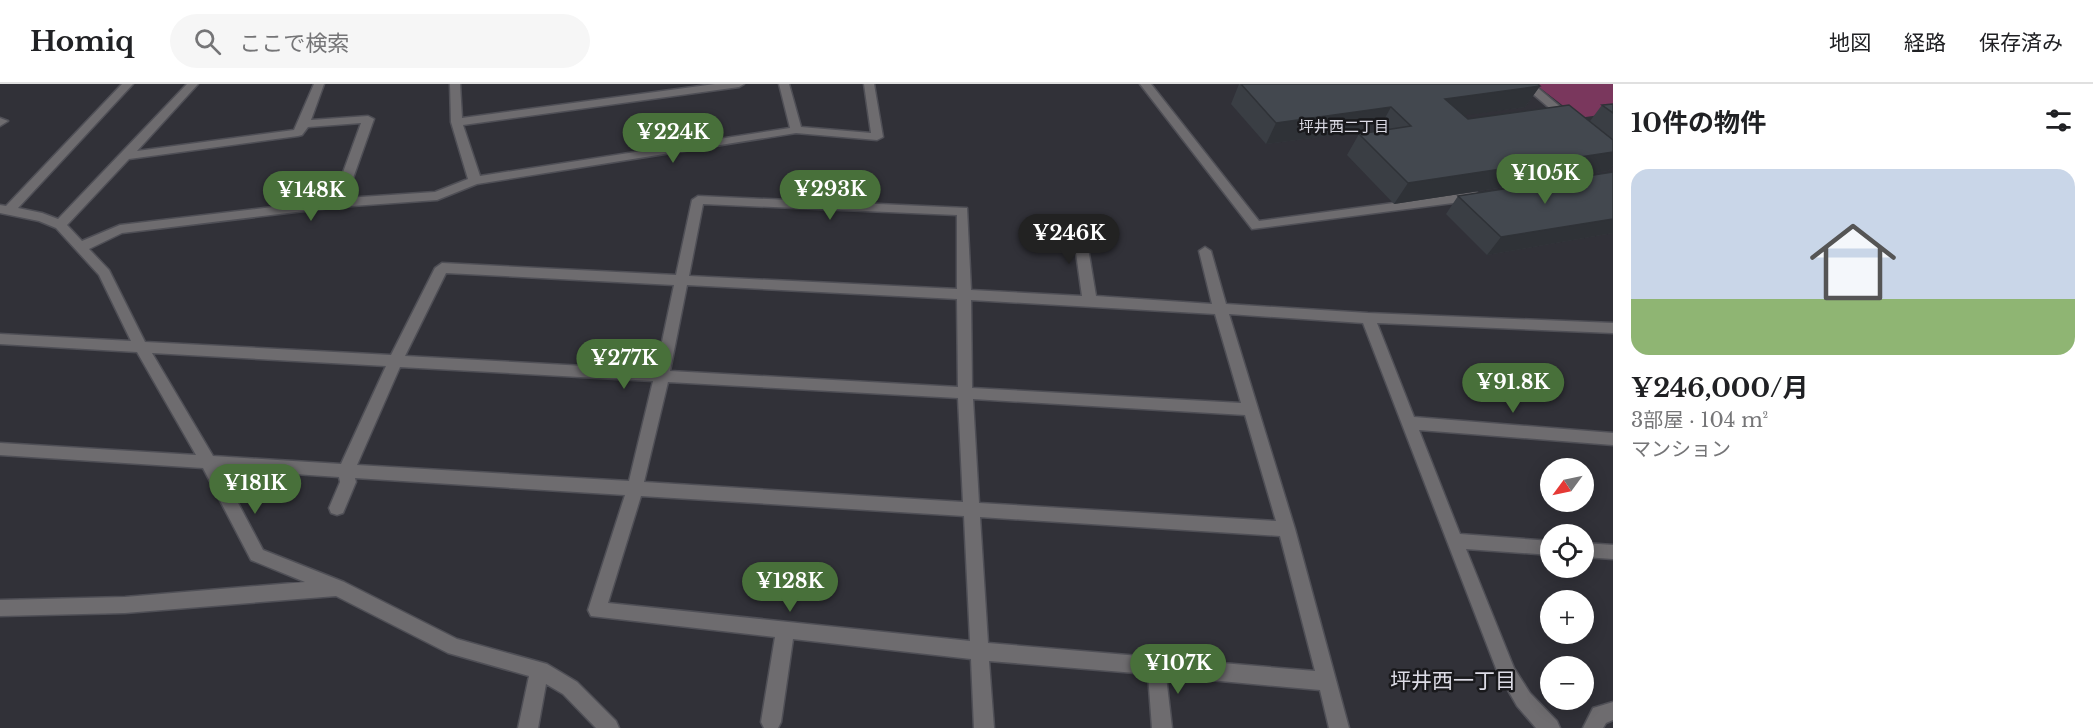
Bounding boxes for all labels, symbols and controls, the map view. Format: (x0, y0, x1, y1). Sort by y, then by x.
search box (170, 14, 590, 68)
text: Homiq (30, 24, 134, 59)
icon: search (191, 25, 224, 58)
text: ここで検索 (239, 30, 349, 57)
text: 地図 (1829, 30, 1871, 56)
text: 経路 (1904, 30, 1946, 56)
text: 保存済み (1979, 30, 2063, 56)
icon: filters (2042, 104, 2075, 137)
text: 10件の物件 (1631, 107, 1766, 139)
pin: ¥224K (631, 113, 715, 164)
district label: 坪井西二丁目 (1299, 117, 1389, 136)
text: ¥224K (637, 120, 709, 144)
pin: ¥105K (1503, 154, 1587, 205)
text: ¥105K (1510, 161, 1580, 185)
pin: ¥293K (788, 170, 872, 221)
pin: ¥148K (269, 171, 353, 222)
text: ¥293K (794, 177, 866, 201)
text: ¥148K (277, 178, 345, 202)
icon: home (1799, 208, 1907, 316)
pin: ¥246K (1027, 214, 1111, 265)
text: ¥246K (1032, 221, 1106, 245)
pin: ¥277K (582, 339, 666, 390)
text: ¥277K (590, 346, 658, 370)
pin: ¥91.8K (1464, 363, 1562, 414)
text: ¥91.8K (1476, 370, 1550, 394)
text: ¥246,000/月 (1631, 372, 1808, 404)
text: 3部屋 · 104 m² (1631, 408, 1768, 432)
text: マンション (1631, 437, 1731, 461)
north arrow (1540, 458, 1594, 512)
map controls (1540, 458, 1594, 710)
pin: ¥181K (213, 464, 297, 515)
text: ¥181K (223, 471, 287, 495)
button: locate (1540, 524, 1594, 578)
pin: ¥128K (748, 562, 832, 613)
text: ¥128K (756, 569, 824, 593)
button: + (1540, 590, 1594, 644)
pin: ¥107K (1136, 644, 1220, 695)
text: ¥107K (1144, 651, 1212, 675)
button: − (1540, 656, 1594, 710)
district label: 坪井西一丁目 (1390, 668, 1516, 694)

